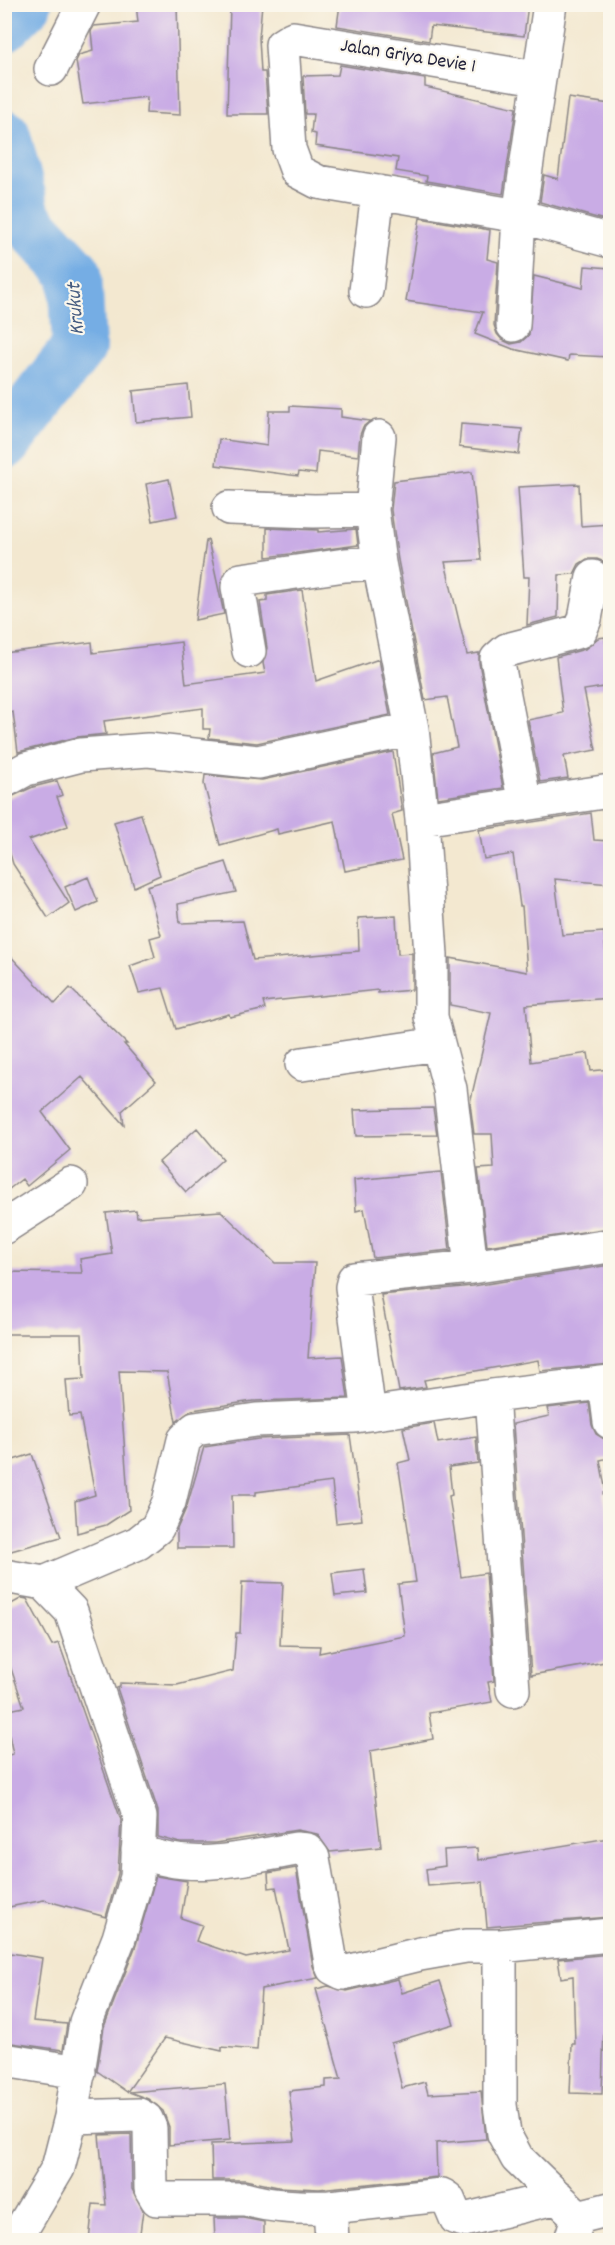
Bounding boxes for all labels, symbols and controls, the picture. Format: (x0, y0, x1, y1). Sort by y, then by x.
street label: Jalan Griya Devie 1 (338, 32, 478, 82)
water label: Krukut (60, 280, 94, 336)

